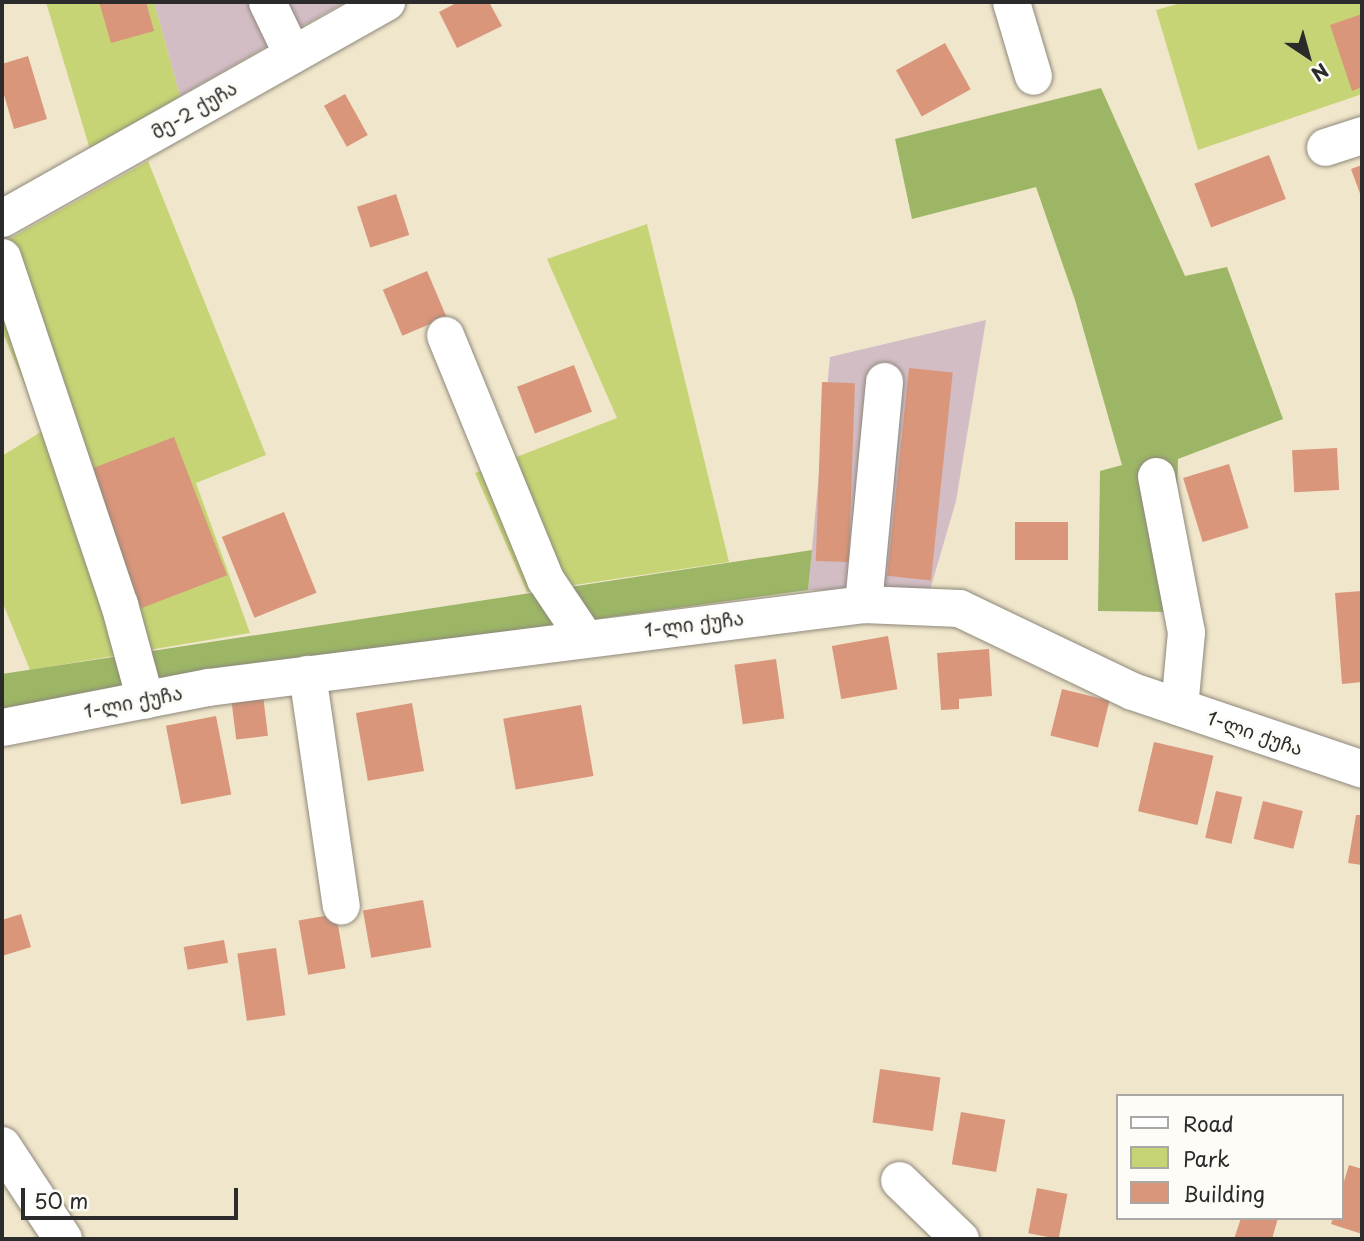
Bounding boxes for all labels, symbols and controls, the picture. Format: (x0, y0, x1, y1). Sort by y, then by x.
north arrow (1273, 21, 1343, 91)
text: N (1306, 57, 1335, 89)
street label: მე-2 ქუჩა (147, 76, 241, 144)
street label: 1-ლი ქუჩა (643, 607, 745, 641)
street label: 1-ლი ქუჩა (82, 681, 184, 723)
street label: 1-ლი ქუჩა (1204, 706, 1306, 760)
legend (1116, 1094, 1343, 1220)
text: Road (1183, 1107, 1234, 1139)
text: Park (1183, 1142, 1230, 1174)
scale bar (24, 1174, 242, 1218)
text: Building (1183, 1177, 1265, 1209)
text: 50 m (34, 1184, 88, 1216)

